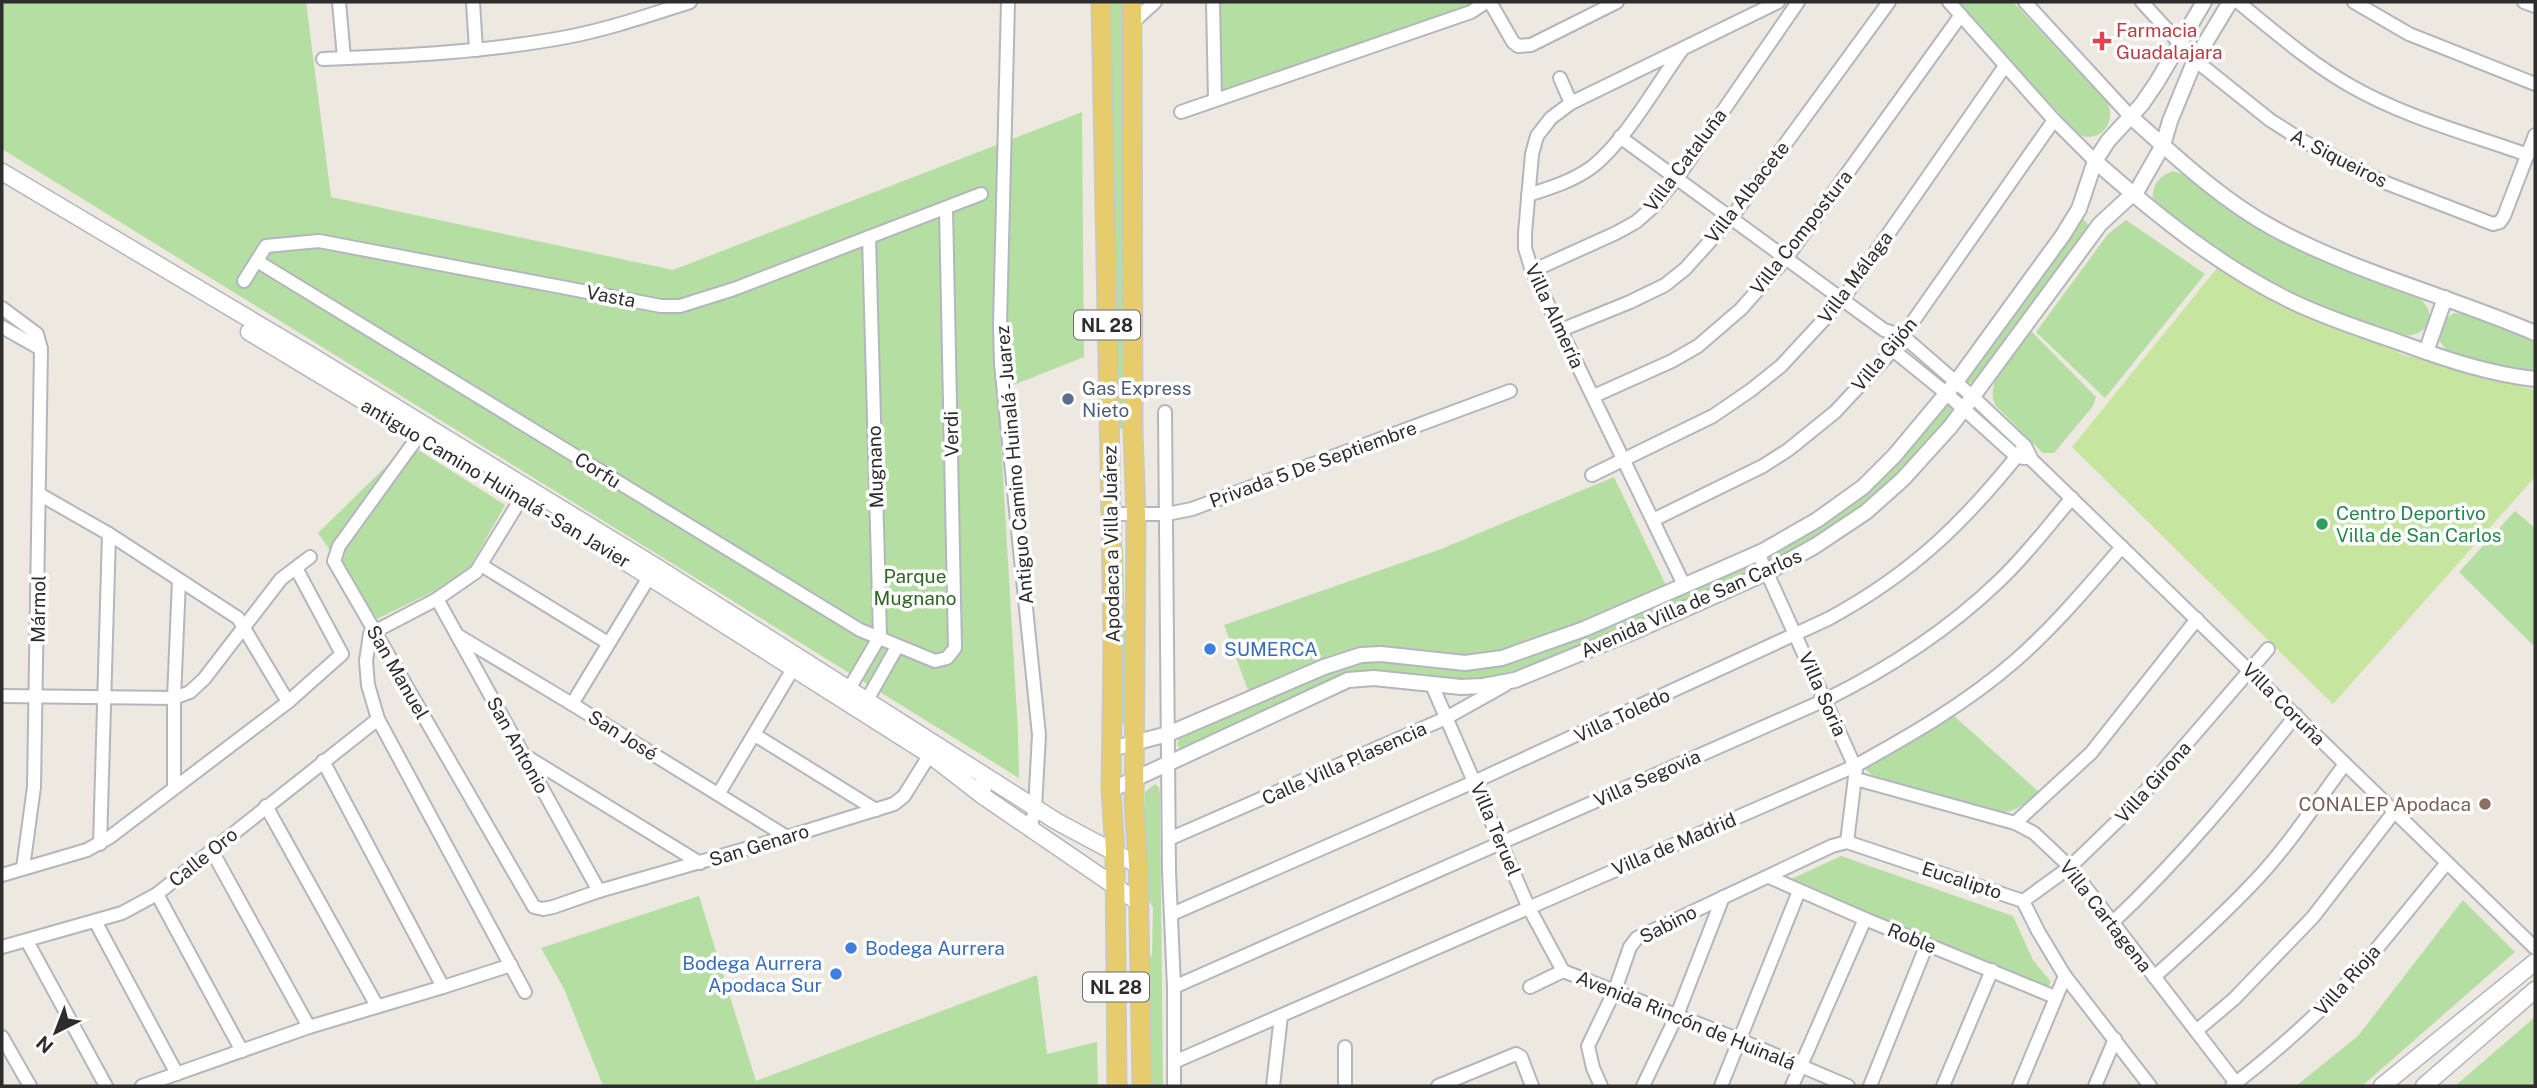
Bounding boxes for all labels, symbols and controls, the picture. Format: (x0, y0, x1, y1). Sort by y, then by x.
place label: Farmacia Guadalajara (2116, 19, 2223, 63)
marker: Farmacia Guadalajara (2094, 33, 2110, 49)
street label: Villa Cataluña (1639, 104, 1731, 216)
street label: A. Siqueiros (2287, 124, 2391, 192)
street label: Villa Albacete (1700, 137, 1794, 247)
street label: Villa Compostura (1746, 166, 1856, 298)
street label: Villa Málaga (1813, 227, 1897, 327)
street label: Villa Almería (1521, 260, 1589, 372)
street label: Vasta (585, 280, 637, 312)
road number: NL 28 (1074, 310, 1140, 340)
street label: Villa Gijón (1847, 313, 1921, 395)
street label: Antiguo Camino Huinalá - Juarez (991, 325, 1037, 605)
place label: Gas Express Nieto (1082, 377, 1191, 421)
marker: Gas Express Nieto (1060, 391, 1076, 407)
street label: antiguo Camino Huinalá - San Javier (357, 394, 635, 572)
street label: Verdi (940, 411, 962, 457)
street label: Privada 5 De Septiembre (1206, 416, 1420, 512)
street label: Mugnano (863, 425, 887, 509)
street label: Apodaca a Villa Juárez (1098, 445, 1124, 643)
street label: Corfu (571, 447, 625, 493)
place label: Centro Deportivo Villa de San Carlos (2336, 502, 2501, 546)
marker: Centro Deportivo Villa de San Carlos (2314, 516, 2330, 532)
street label: Avenida Villa de San Carlos (1577, 544, 1805, 662)
park label: Parque Mugnano (874, 565, 956, 609)
street label: Mármol (26, 575, 50, 643)
street label: San Manuel (362, 621, 434, 723)
place label: SUMERCA (1224, 638, 1318, 660)
marker: SUMERCA (1202, 641, 1218, 657)
street label: Villa Soria (1795, 648, 1851, 740)
street label: Villa Coruña (2238, 658, 2330, 750)
street label: Villa Toledo (1571, 683, 1673, 747)
street label: San Antonio (482, 693, 554, 797)
street label: San José (584, 705, 662, 765)
street label: Calle Villa Plasencia (1258, 717, 1430, 809)
street label: Villa Girona (2111, 737, 2195, 827)
street label: Villa Segovia (1590, 745, 1704, 811)
street label: Villa Teruel (1466, 779, 1526, 879)
place label: CONALEP Apodaca (2298, 793, 2471, 815)
marker: CONALEP Apodaca (2477, 796, 2493, 812)
street label: Villa de Madrid (1609, 808, 1739, 880)
street label: San Genaro (707, 819, 811, 871)
street label: Calle Oro (164, 823, 242, 891)
street label: Villa Cartagena (2055, 856, 2157, 976)
street label: Eucalipto (1919, 857, 2005, 903)
street label: Sabino (1636, 900, 1700, 948)
street label: Roble (1884, 918, 1940, 958)
place label: Bodega Aurrera (865, 937, 1005, 959)
marker: Bodega Aurrera (843, 940, 859, 956)
street label: Villa Rioja (2310, 940, 2384, 1020)
place label: Bodega Aurrera Apodaca Sur (682, 952, 822, 996)
marker: Bodega Aurrera Apodaca Sur (828, 966, 844, 982)
street label: Avenida Rincón de Huinalá (1573, 966, 1799, 1074)
road number: NL 28 (1083, 972, 1149, 1002)
north arrow (21, 997, 91, 1067)
text: N (32, 1031, 58, 1058)

